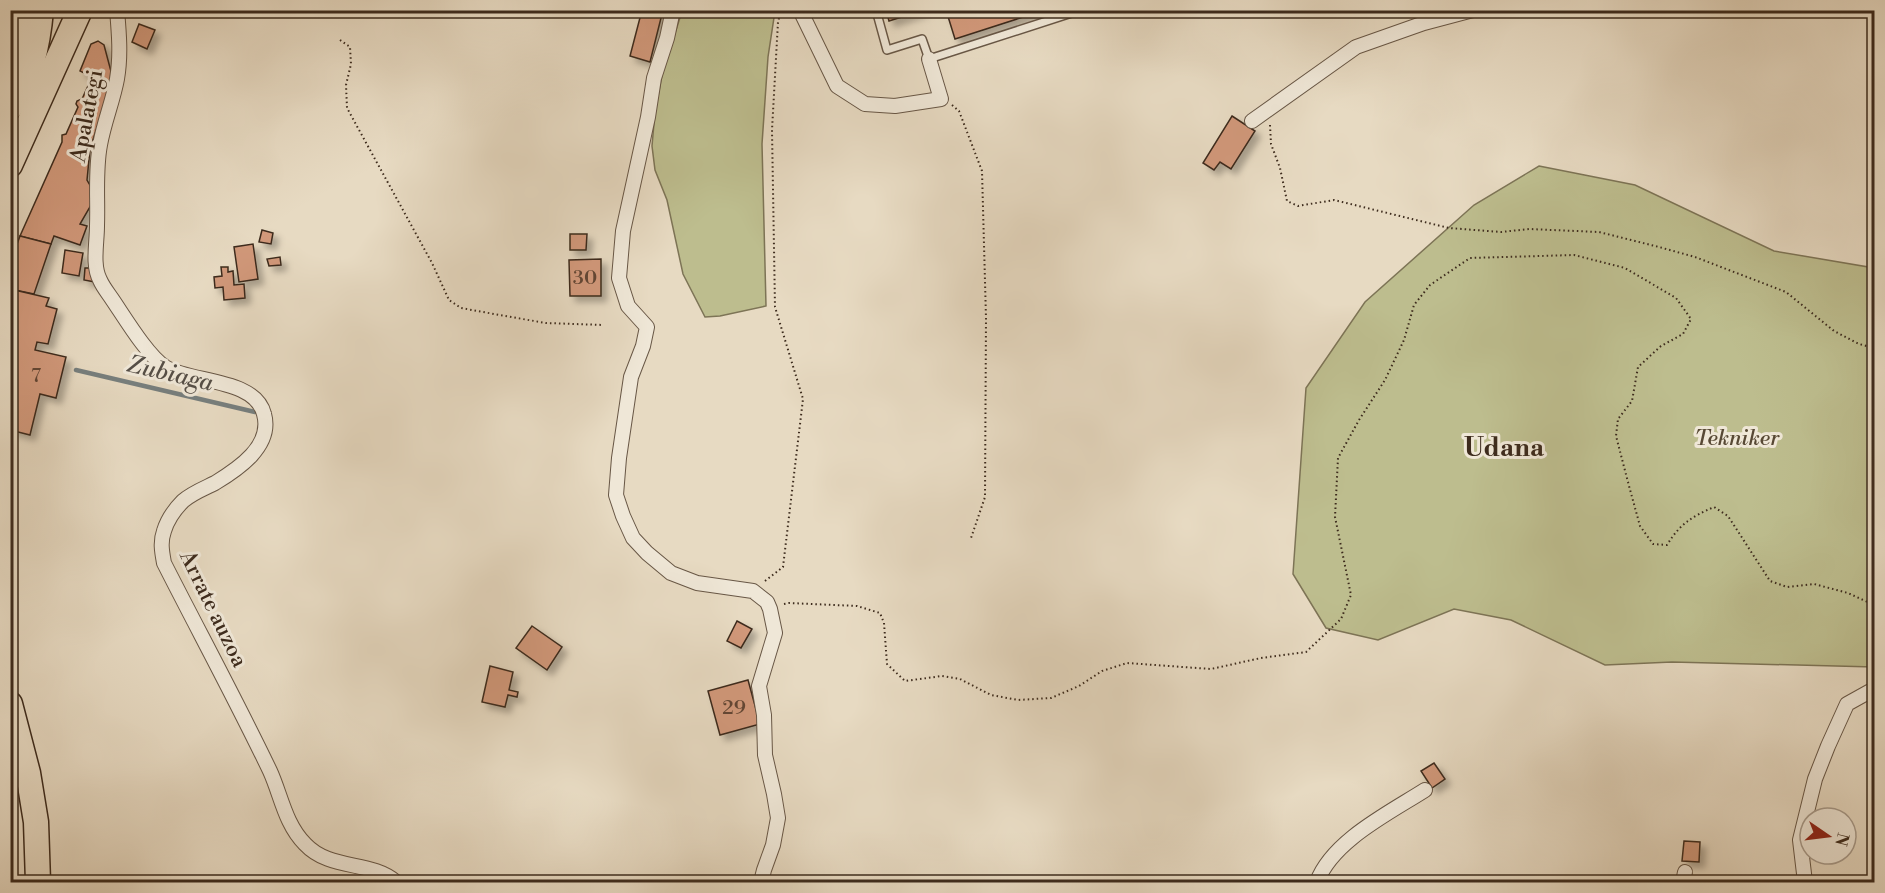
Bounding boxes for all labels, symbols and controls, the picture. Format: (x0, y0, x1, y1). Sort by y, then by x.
street label: Apalategi (65, 67, 109, 166)
house number: 30 (573, 266, 597, 291)
water label: Zubiaga (124, 350, 217, 399)
house number: 7 (31, 364, 41, 389)
park label: Tekniker (1695, 425, 1780, 452)
district label: Udana (1464, 432, 1545, 464)
street label: Arrate auzoa (173, 545, 253, 673)
house number: 29 (722, 696, 746, 721)
north arrow (1798, 806, 1858, 866)
text: N (1830, 831, 1853, 848)

